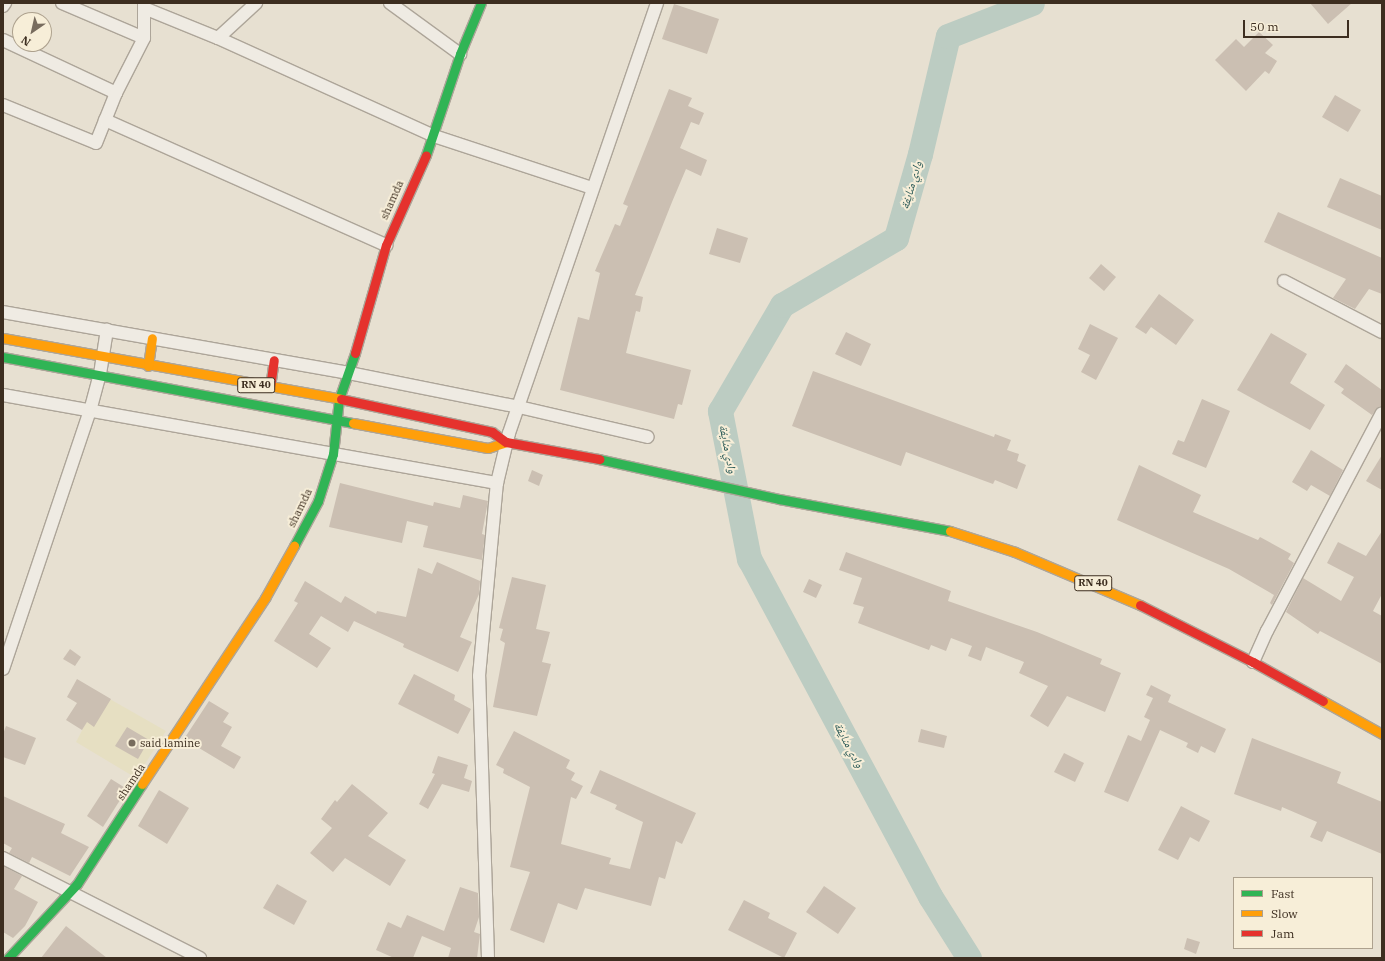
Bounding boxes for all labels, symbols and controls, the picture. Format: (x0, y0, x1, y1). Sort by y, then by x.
north arrow (12, 12, 52, 52)
scale bar (1245, 12, 1351, 38)
text: 50 m (1250, 19, 1279, 34)
text: N (18, 33, 33, 49)
water label: وادي منايفة (897, 159, 925, 211)
street label: shamda (378, 178, 406, 222)
road number: RN 40 (237, 377, 275, 393)
water label: وادي منايفة (716, 423, 740, 475)
street label: shamda (285, 486, 315, 530)
road number: RN 40 (1074, 575, 1112, 591)
water label: وادي منايفة (831, 720, 867, 770)
place label: said lamine (140, 736, 200, 750)
marker: said lamine (127, 738, 137, 748)
street label: shamda (114, 761, 148, 803)
legend (1233, 877, 1373, 949)
text: Fast (1271, 886, 1295, 901)
text: Slow (1271, 906, 1298, 921)
text: Jam (1271, 926, 1294, 941)

